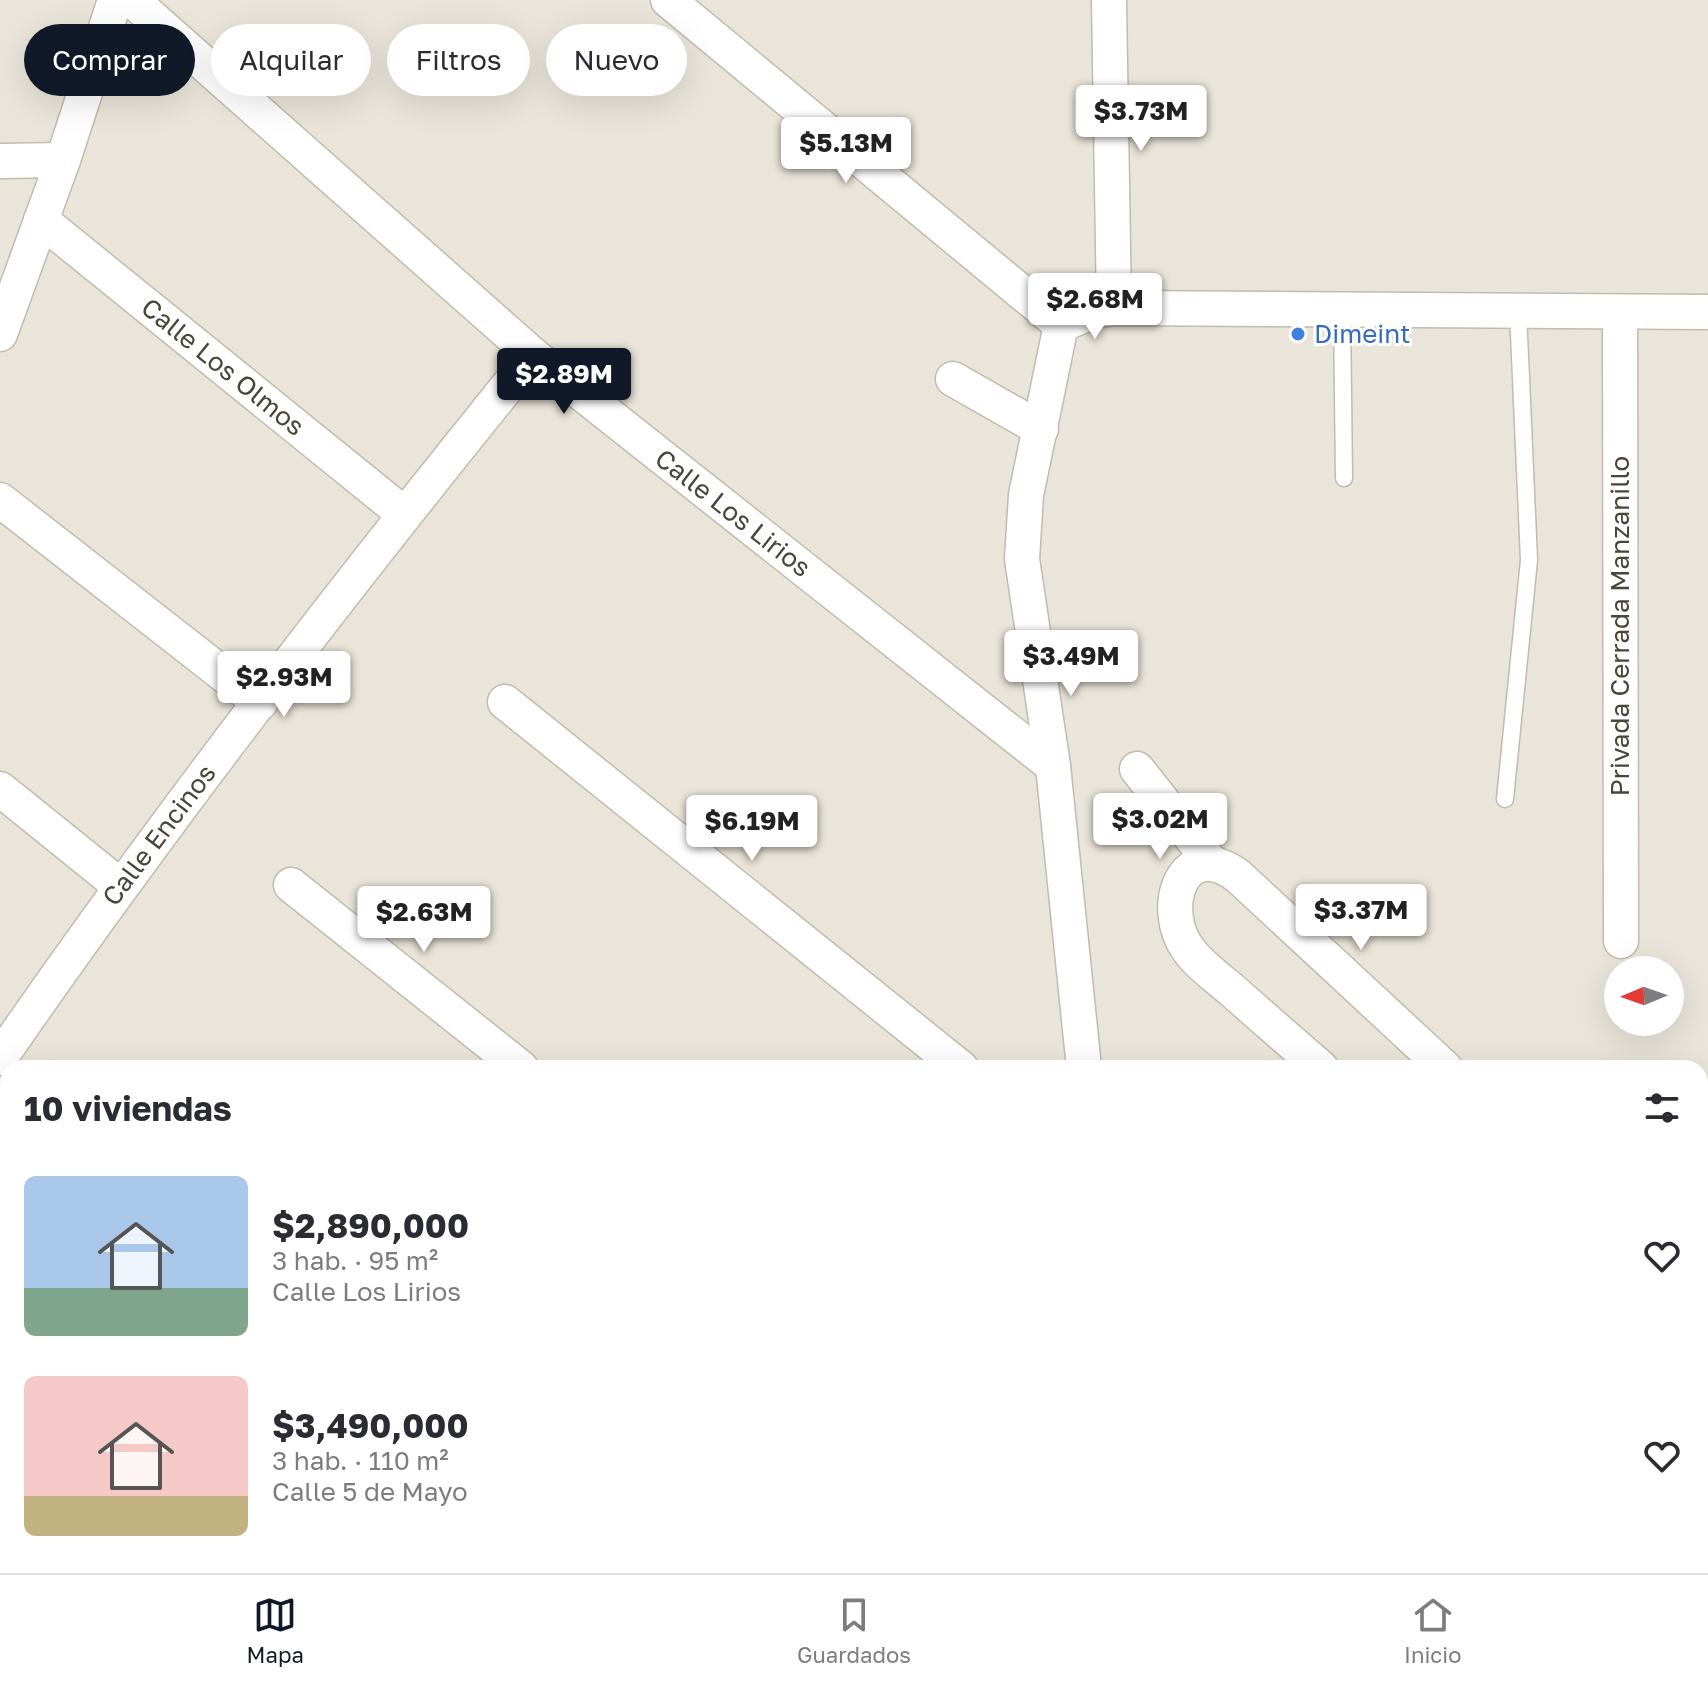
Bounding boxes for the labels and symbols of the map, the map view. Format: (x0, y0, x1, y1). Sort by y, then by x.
pin: $3.73M (1076, 85, 1206, 153)
pin: $5.13M (781, 117, 911, 185)
pin: $2.68M (1030, 273, 1160, 341)
street label: Calle Los Olmos (136, 291, 311, 442)
place label: Dimeint (1314, 318, 1410, 349)
marker: Dimeint (1289, 325, 1307, 343)
pin: $2.89M (499, 348, 629, 416)
street label: Calle Los Lirios (649, 442, 817, 583)
street label: Privada Cerrada Manzanillo (1604, 456, 1635, 796)
pin: $3.49M (1006, 630, 1136, 698)
pin: $2.93M (219, 651, 349, 719)
street label: Calle Encinos (95, 758, 222, 911)
pin: $3.02M (1095, 793, 1225, 861)
pin: $6.19M (687, 795, 817, 863)
pin: $3.37M (1296, 884, 1426, 952)
pin: $2.63M (359, 886, 489, 954)
north arrow (1604, 956, 1684, 1036)

